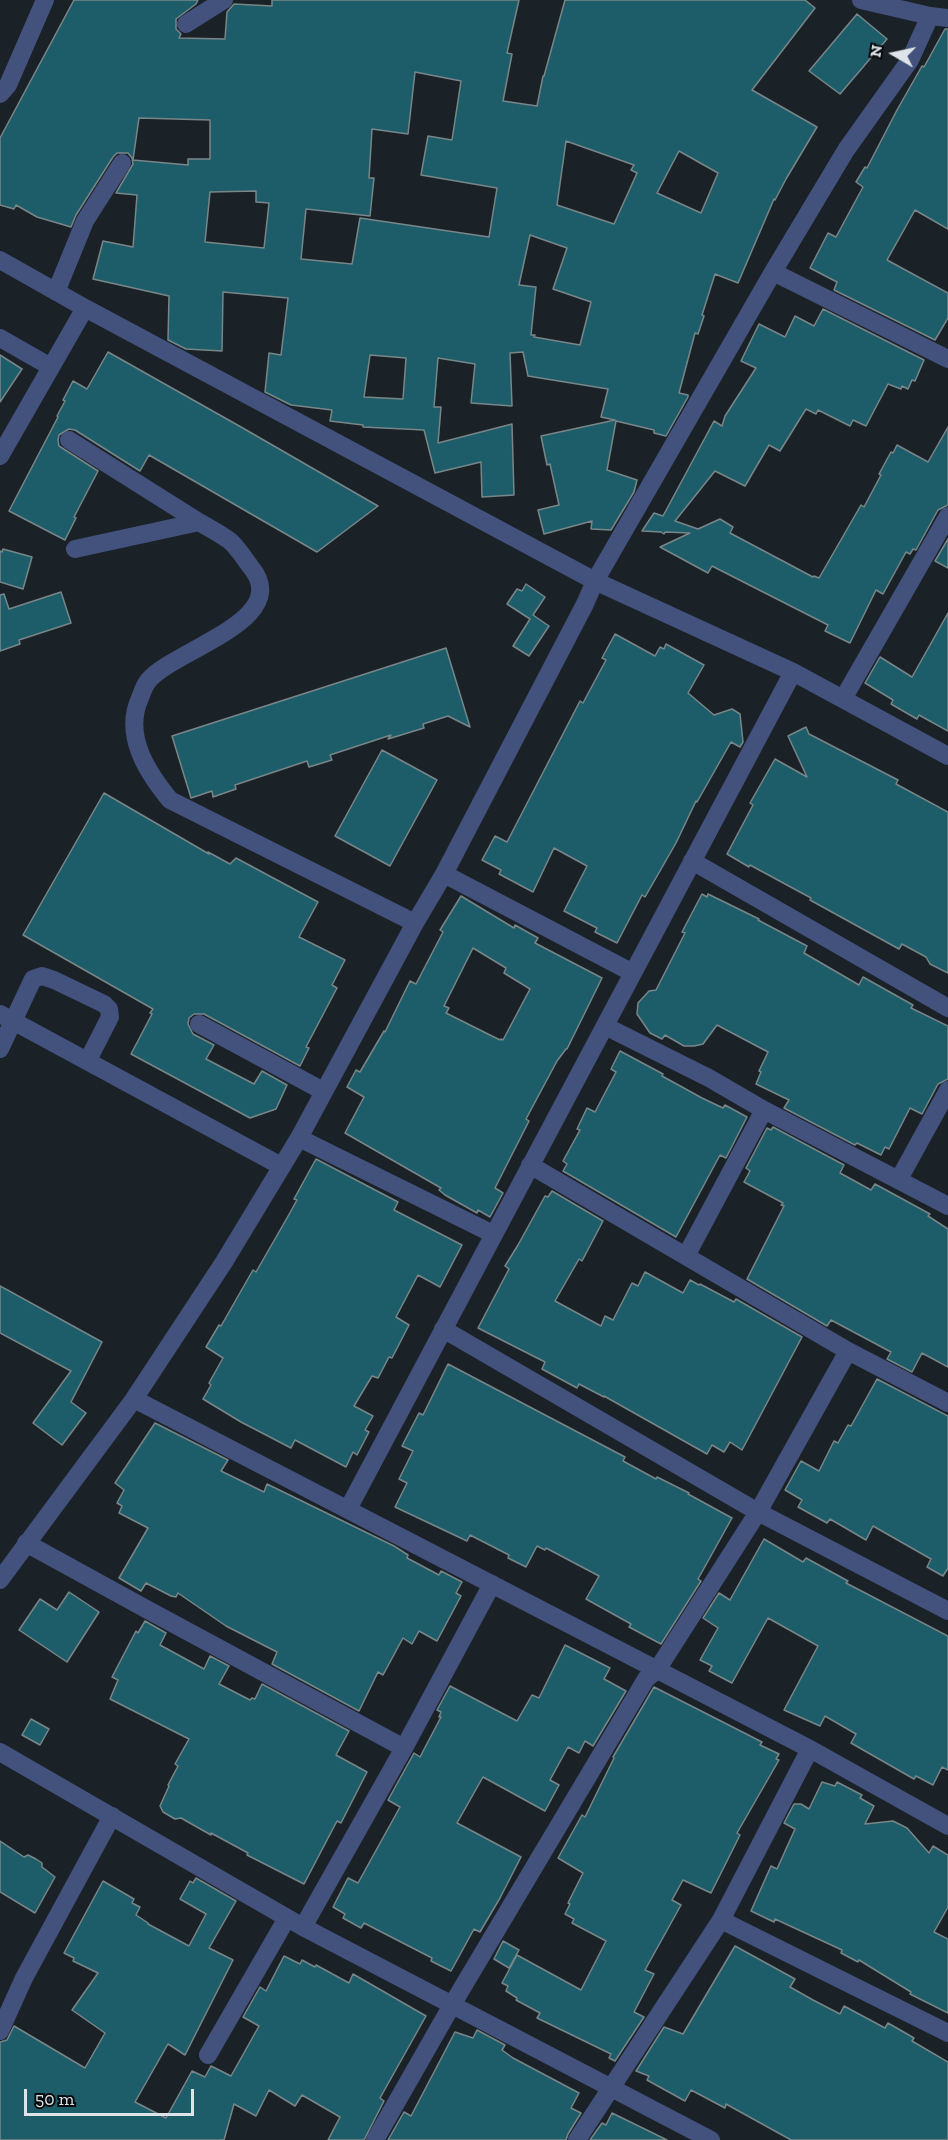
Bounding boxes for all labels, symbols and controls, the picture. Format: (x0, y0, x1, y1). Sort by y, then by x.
north arrow (864, 24, 924, 84)
text: N (865, 44, 886, 59)
scale bar (27, 2077, 196, 2115)
text: 50 m (35, 2088, 74, 2110)

